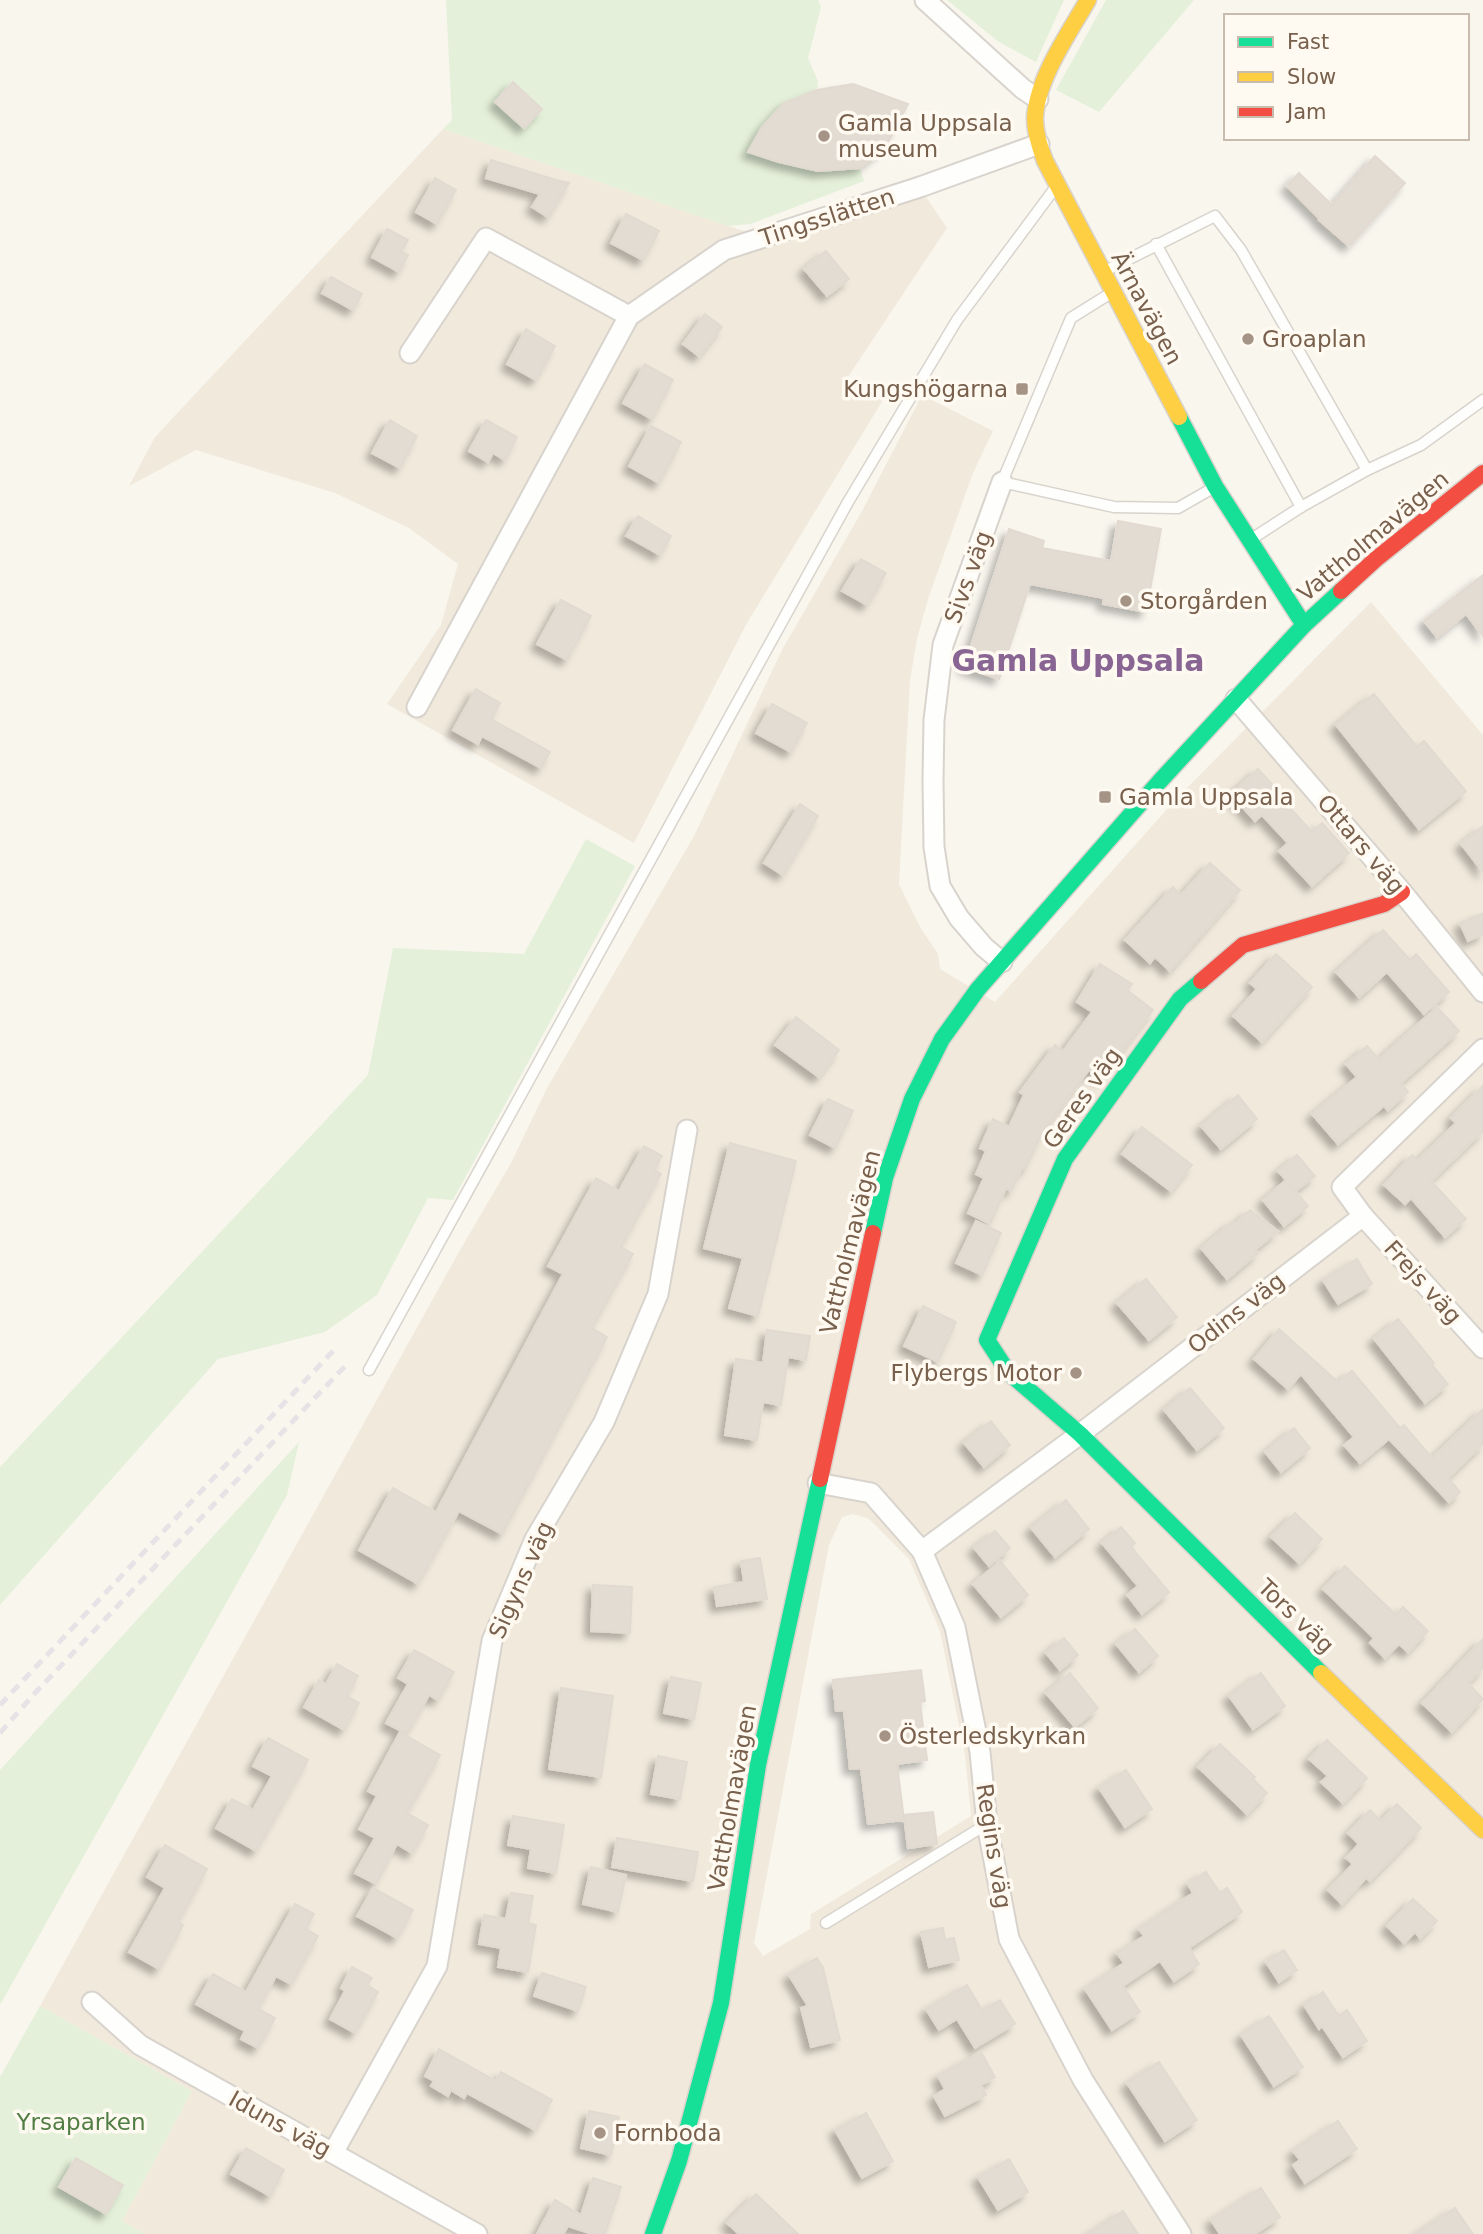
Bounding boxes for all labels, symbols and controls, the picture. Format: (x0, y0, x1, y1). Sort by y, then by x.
legend (1224, 14, 1469, 140)
text: Fast (1287, 30, 1329, 54)
text: Slow (1287, 65, 1336, 89)
text: Jam (1285, 100, 1327, 124)
place label: Gamla Uppsala museum (838, 110, 1013, 162)
marker: Gamla Uppsala museum (816, 128, 832, 144)
street label: Tingsslätten (755, 183, 898, 251)
street label: Ärnavägen (1106, 246, 1189, 369)
place label: Groaplan (1262, 326, 1367, 352)
marker: Groaplan (1240, 331, 1256, 347)
place label: Kungshögarna (843, 376, 1008, 402)
marker: Kungshögarna (1014, 381, 1030, 397)
street label: Vattholmavägen (1292, 465, 1454, 607)
street label: Sivs väg (939, 527, 997, 627)
place label: Storgården (1140, 587, 1268, 614)
marker: Storgården (1118, 593, 1134, 609)
district label: Gamla Uppsala (951, 643, 1205, 678)
place label: Gamla Uppsala (1119, 784, 1294, 810)
marker: Gamla Uppsala (1097, 789, 1113, 805)
street label: Ottars väg (1312, 789, 1410, 899)
street label: Geres väg (1038, 1043, 1126, 1153)
street label: Vattholmavägen (815, 1147, 885, 1337)
street label: Frejs väg (1379, 1235, 1467, 1329)
street label: Odins väg (1183, 1267, 1289, 1359)
place label: Flybergs Motor (891, 1360, 1063, 1386)
marker: Flybergs Motor (1068, 1365, 1084, 1381)
street label: Sigyns väg (484, 1517, 558, 1643)
street label: Tors väg (1252, 1573, 1339, 1658)
street label: Vattholmavägen (703, 1703, 761, 1893)
place label: Österledskyrkan (899, 1722, 1086, 1749)
marker: Österledskyrkan (877, 1728, 893, 1744)
street label: Regins väg (971, 1782, 1017, 1910)
street label: Iduns väg (225, 2085, 335, 2163)
park label: Yrsaparken (16, 2109, 145, 2135)
place label: Fornboda (614, 2120, 721, 2146)
marker: Fornboda (592, 2125, 608, 2141)

